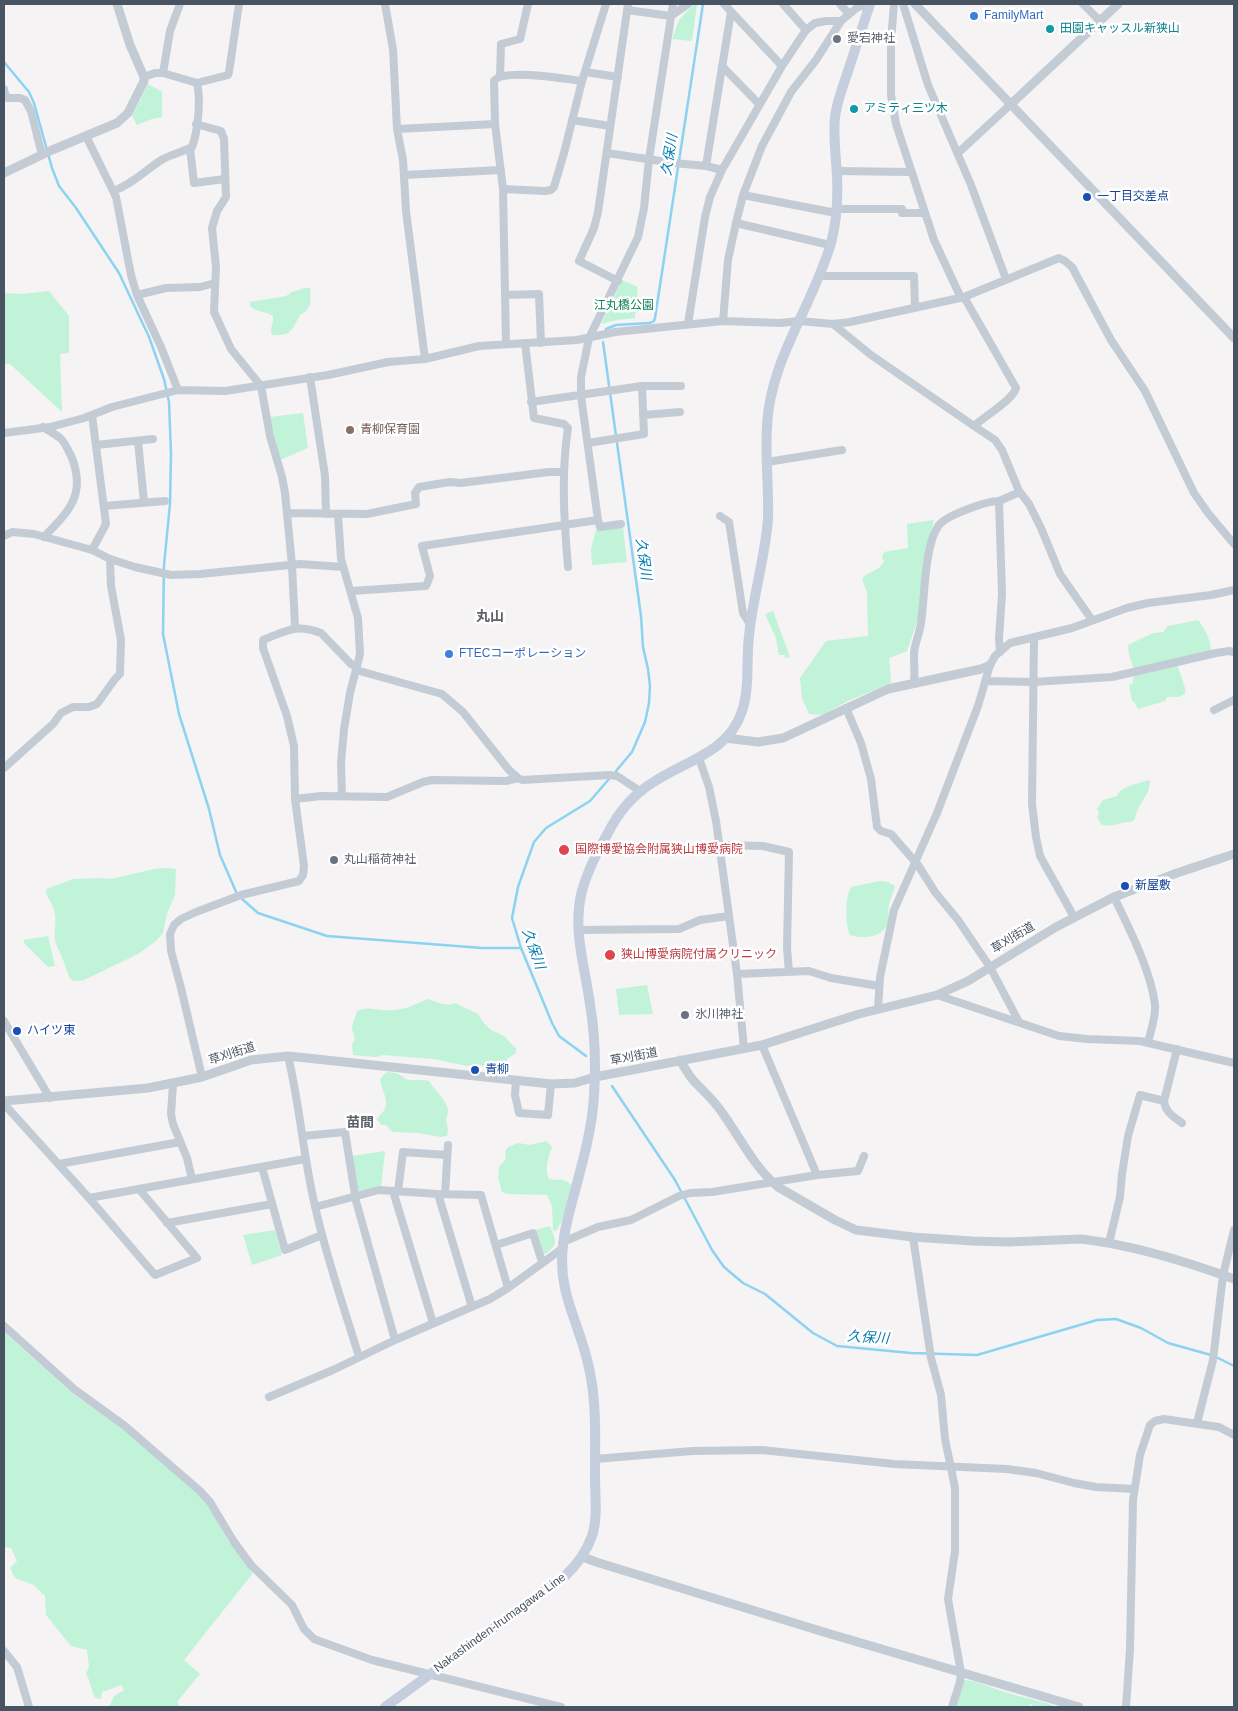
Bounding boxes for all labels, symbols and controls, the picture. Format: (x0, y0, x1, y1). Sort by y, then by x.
place label: FamilyMart (984, 9, 1043, 23)
marker: FamilyMart (968, 10, 980, 22)
place label: 田園キャッスル新狭山 (1060, 22, 1180, 36)
marker: 田園キャッスル新狭山 (1044, 23, 1056, 35)
place label: 愛宕神社 (847, 32, 895, 46)
marker: 愛宕神社 (831, 33, 843, 45)
place label: アミティ三ツ木 (864, 102, 948, 116)
marker: アミティ三ツ木 (848, 103, 860, 115)
water label: 久保川 (658, 133, 682, 177)
place label: 一丁目交差点 (1097, 190, 1169, 204)
marker: 一丁目交差点 (1081, 191, 1093, 203)
park label: 江丸橋公園 (594, 299, 654, 313)
place label: 青柳保育園 (360, 423, 420, 437)
marker: 青柳保育園 (344, 424, 356, 436)
water label: 久保川 (632, 537, 654, 581)
district label: 丸山 (476, 609, 504, 625)
place label: FTECコーポレーション (459, 647, 586, 661)
marker: FTECコーポレーション (443, 648, 455, 660)
marker: 国際博愛協会附属狭山博愛病院 (557, 843, 571, 857)
place label: 国際博愛協会附属狭山博愛病院 (575, 843, 743, 857)
place label: 丸山稲荷神社 (344, 853, 416, 867)
marker: 丸山稲荷神社 (328, 854, 340, 866)
place label: 新屋敷 (1135, 879, 1171, 893)
marker: 新屋敷 (1119, 880, 1131, 892)
street label: 草刈街道 (989, 919, 1037, 957)
water label: 久保川 (518, 926, 548, 972)
marker: 狭山博愛病院付属クリニック (603, 948, 617, 962)
place label: 狭山博愛病院付属クリニック (621, 948, 777, 962)
place label: 氷川神社 (695, 1008, 743, 1022)
marker: 氷川神社 (679, 1009, 691, 1021)
place label: ハイツ東 (27, 1024, 75, 1038)
marker: ハイツ東 (11, 1025, 23, 1037)
street label: 草刈街道 (207, 1040, 257, 1068)
street label: 草刈街道 (609, 1045, 659, 1069)
place label: 青柳 (485, 1063, 509, 1077)
marker: 青柳 (469, 1064, 481, 1076)
district label: 苗間 (346, 1115, 374, 1131)
water label: 久保川 (846, 1328, 890, 1348)
street label: Nakashinden-Irumagawa Line (431, 1570, 569, 1676)

